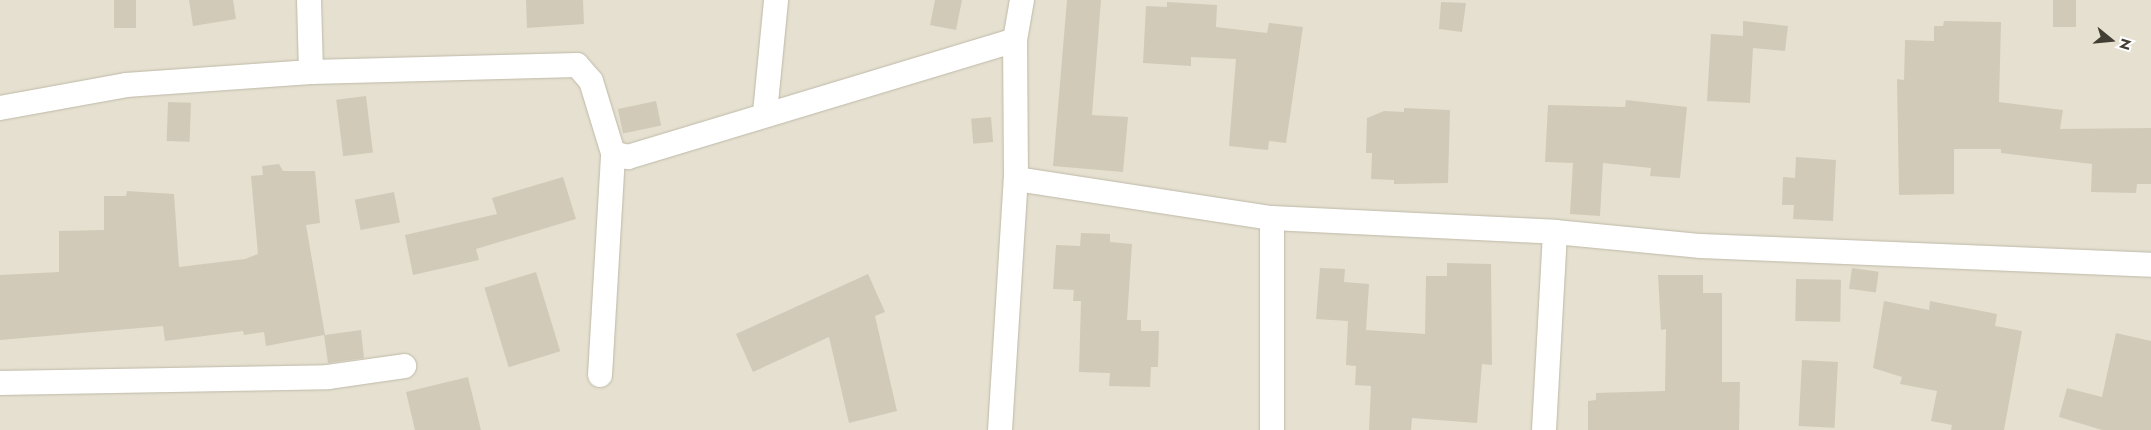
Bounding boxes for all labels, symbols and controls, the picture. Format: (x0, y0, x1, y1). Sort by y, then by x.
north arrow (2086, 15, 2136, 65)
text: N (2114, 36, 2137, 53)

